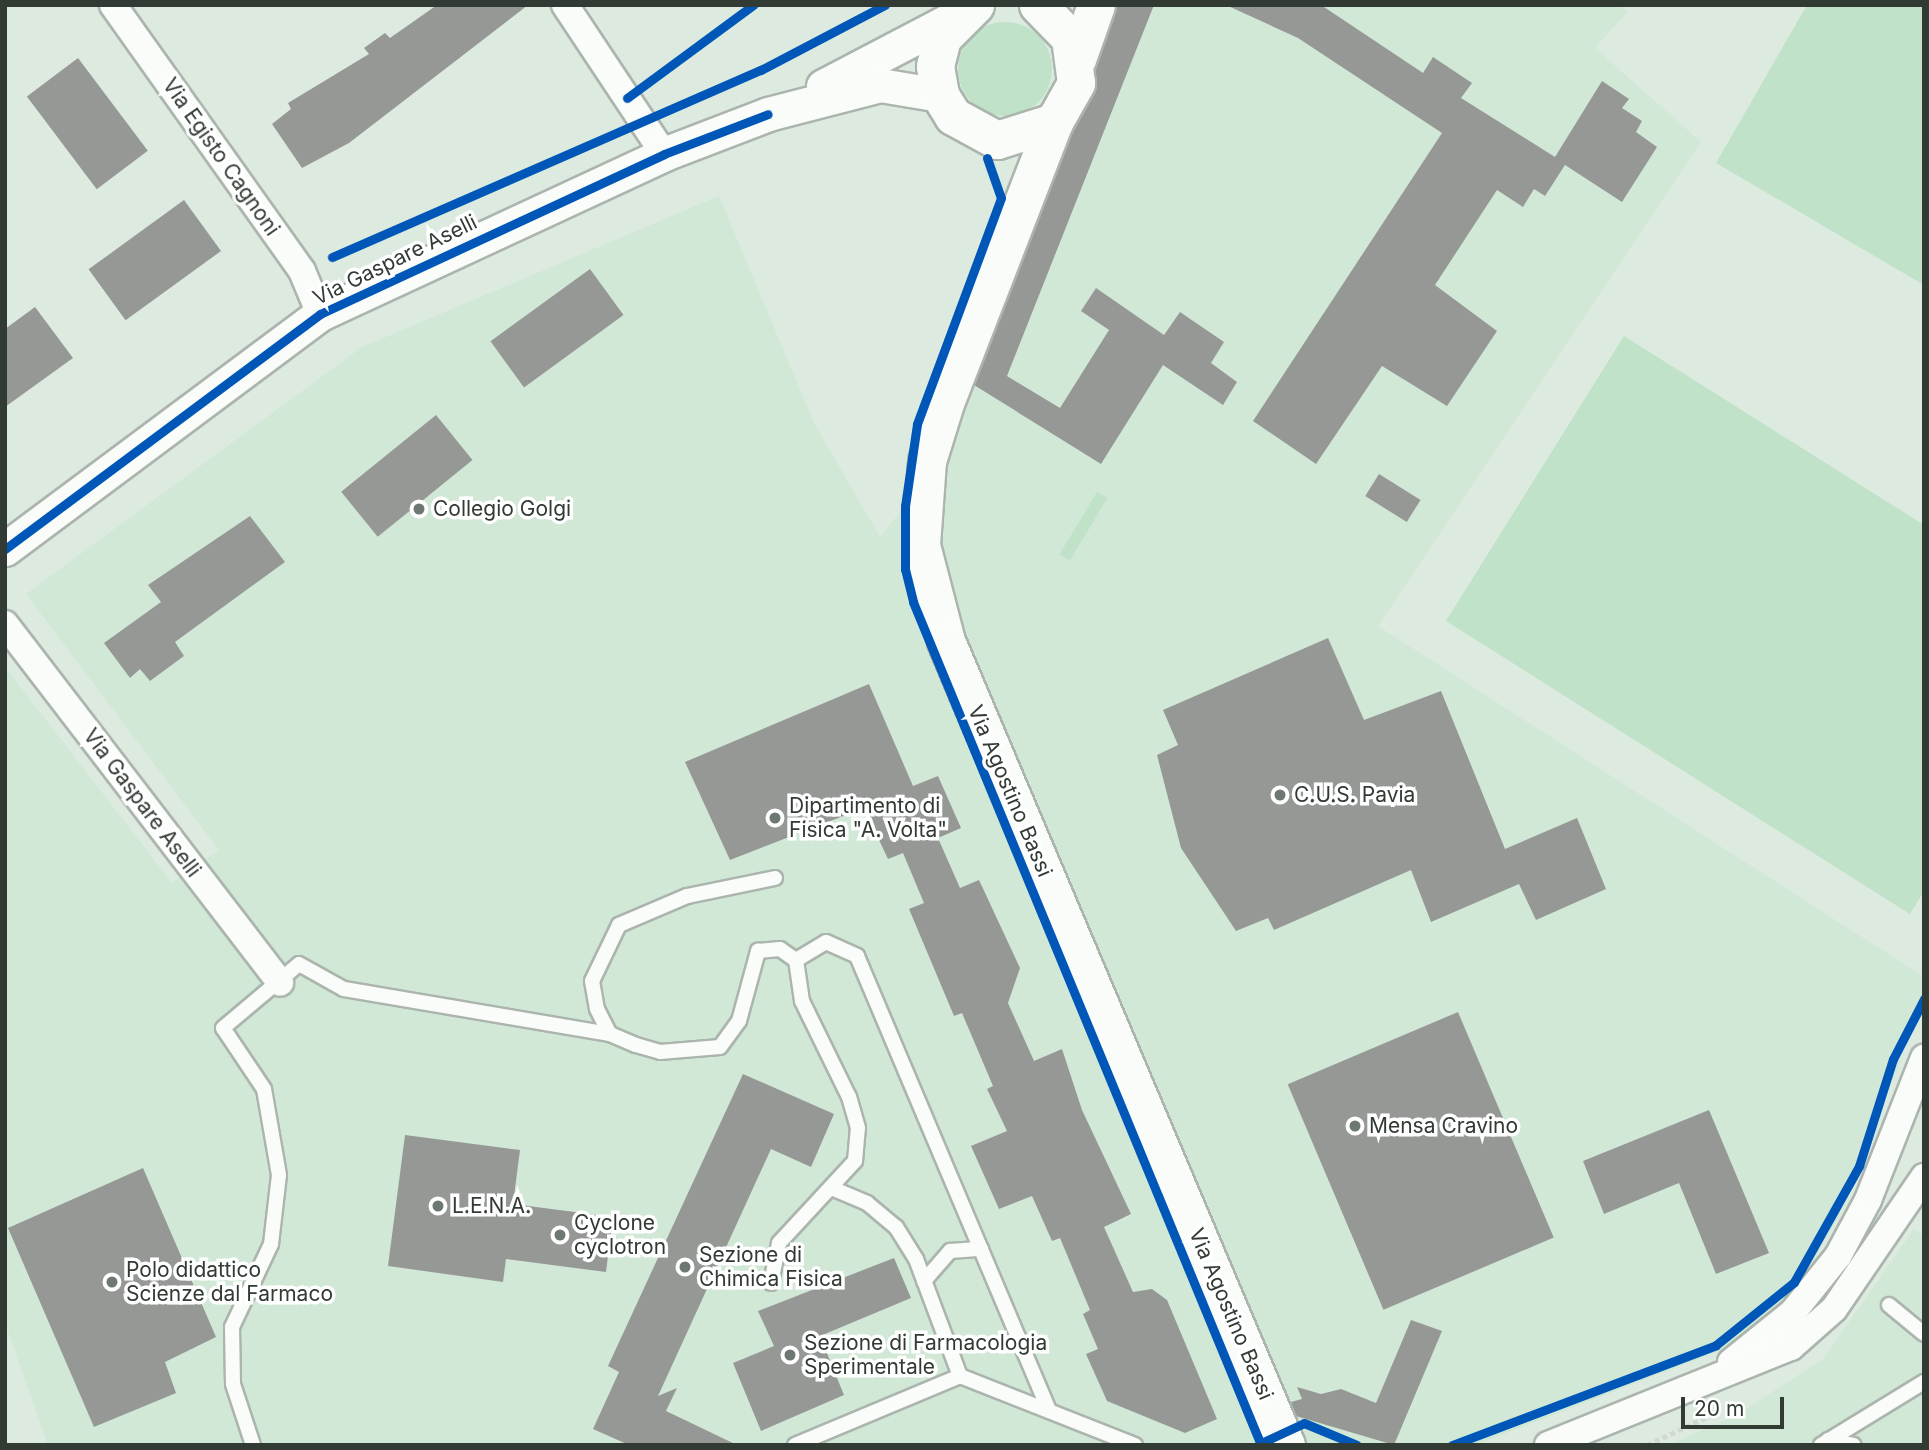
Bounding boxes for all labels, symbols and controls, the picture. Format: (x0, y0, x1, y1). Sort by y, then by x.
street label: Via Egisto Cagnoni (157, 73, 285, 241)
street label: Via Gaspare Aselli (309, 209, 481, 311)
place label: Collegio Golgi (433, 496, 571, 522)
marker: Collegio Golgi (411, 501, 427, 517)
street label: Via Agostino Bassi (962, 701, 1058, 881)
street label: Via Gaspare Aselli (78, 724, 206, 882)
place label: C.U.S. Pavia (1294, 782, 1415, 808)
marker: C.U.S. Pavia (1272, 787, 1288, 803)
place label: Dipartimento di Fisica "A. Volta" (789, 793, 947, 843)
marker: Dipartimento di Fisica "A. Volta" (767, 810, 783, 826)
place label: Mensa Cravino (1369, 1113, 1518, 1139)
marker: Mensa Cravino (1347, 1118, 1363, 1134)
place label: L.E.N.A. (452, 1193, 531, 1219)
marker: L.E.N.A. (430, 1198, 446, 1214)
place label: Cyclone cyclotron (574, 1210, 666, 1260)
street label: Via Agostino Bassi (1183, 1224, 1279, 1404)
marker: Cyclone cyclotron (552, 1227, 568, 1243)
place label: Sezione di Chimica Fisica (699, 1242, 843, 1292)
place label: Polo didattico Scienze dal Farmaco (126, 1257, 333, 1307)
marker: Sezione di Chimica Fisica (677, 1259, 693, 1275)
marker: Polo didattico Scienze dal Farmaco (104, 1274, 120, 1290)
place label: Sezione di Farmacologia Sperimentale (804, 1330, 1047, 1380)
marker: Sezione di Farmacologia Sperimentale (782, 1347, 798, 1363)
scale bar (1684, 1384, 1787, 1428)
text: 20 m (1694, 1396, 1744, 1421)

